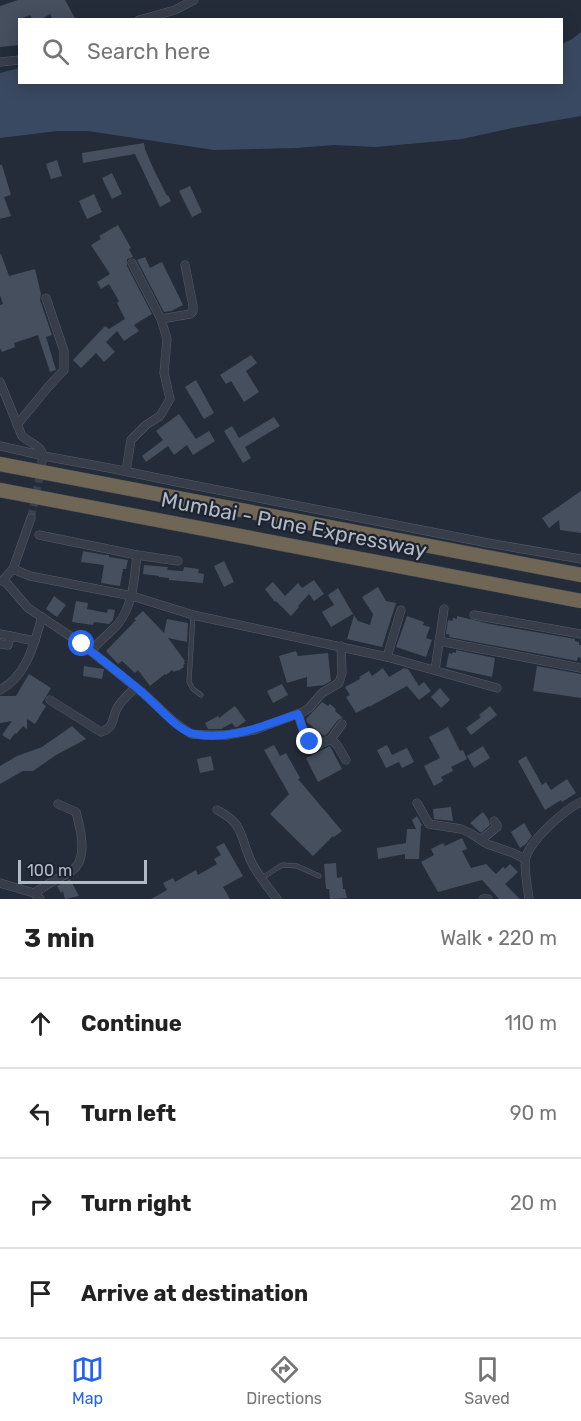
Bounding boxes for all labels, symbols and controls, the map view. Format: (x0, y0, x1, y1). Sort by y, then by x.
search box (18, 18, 563, 84)
icon: search (39, 35, 72, 68)
text: Search here (87, 38, 210, 65)
street label: Mumbai - Pune Expressway (159, 486, 429, 563)
route start (68, 630, 94, 656)
route end (296, 728, 322, 754)
scale bar (18, 857, 147, 884)
text: 100 m (27, 861, 72, 880)
text: 3 min (24, 923, 95, 954)
text: Walk · 220 m (440, 926, 557, 950)
icon: ahead (24, 1007, 57, 1040)
text: Continue (81, 1010, 182, 1037)
text: 110 m (505, 1011, 557, 1035)
icon: left (24, 1097, 57, 1130)
text: Turn left (81, 1100, 176, 1127)
text: 90 m (510, 1101, 557, 1125)
icon: right (24, 1187, 57, 1220)
text: Turn right (81, 1190, 191, 1217)
text: 20 m (510, 1191, 557, 1215)
icon: arrive (24, 1277, 57, 1310)
text: Arrive at destination (81, 1280, 308, 1307)
tab: Map (71, 1353, 104, 1408)
tab: Directions (246, 1353, 322, 1408)
tab: Saved (464, 1353, 510, 1408)

